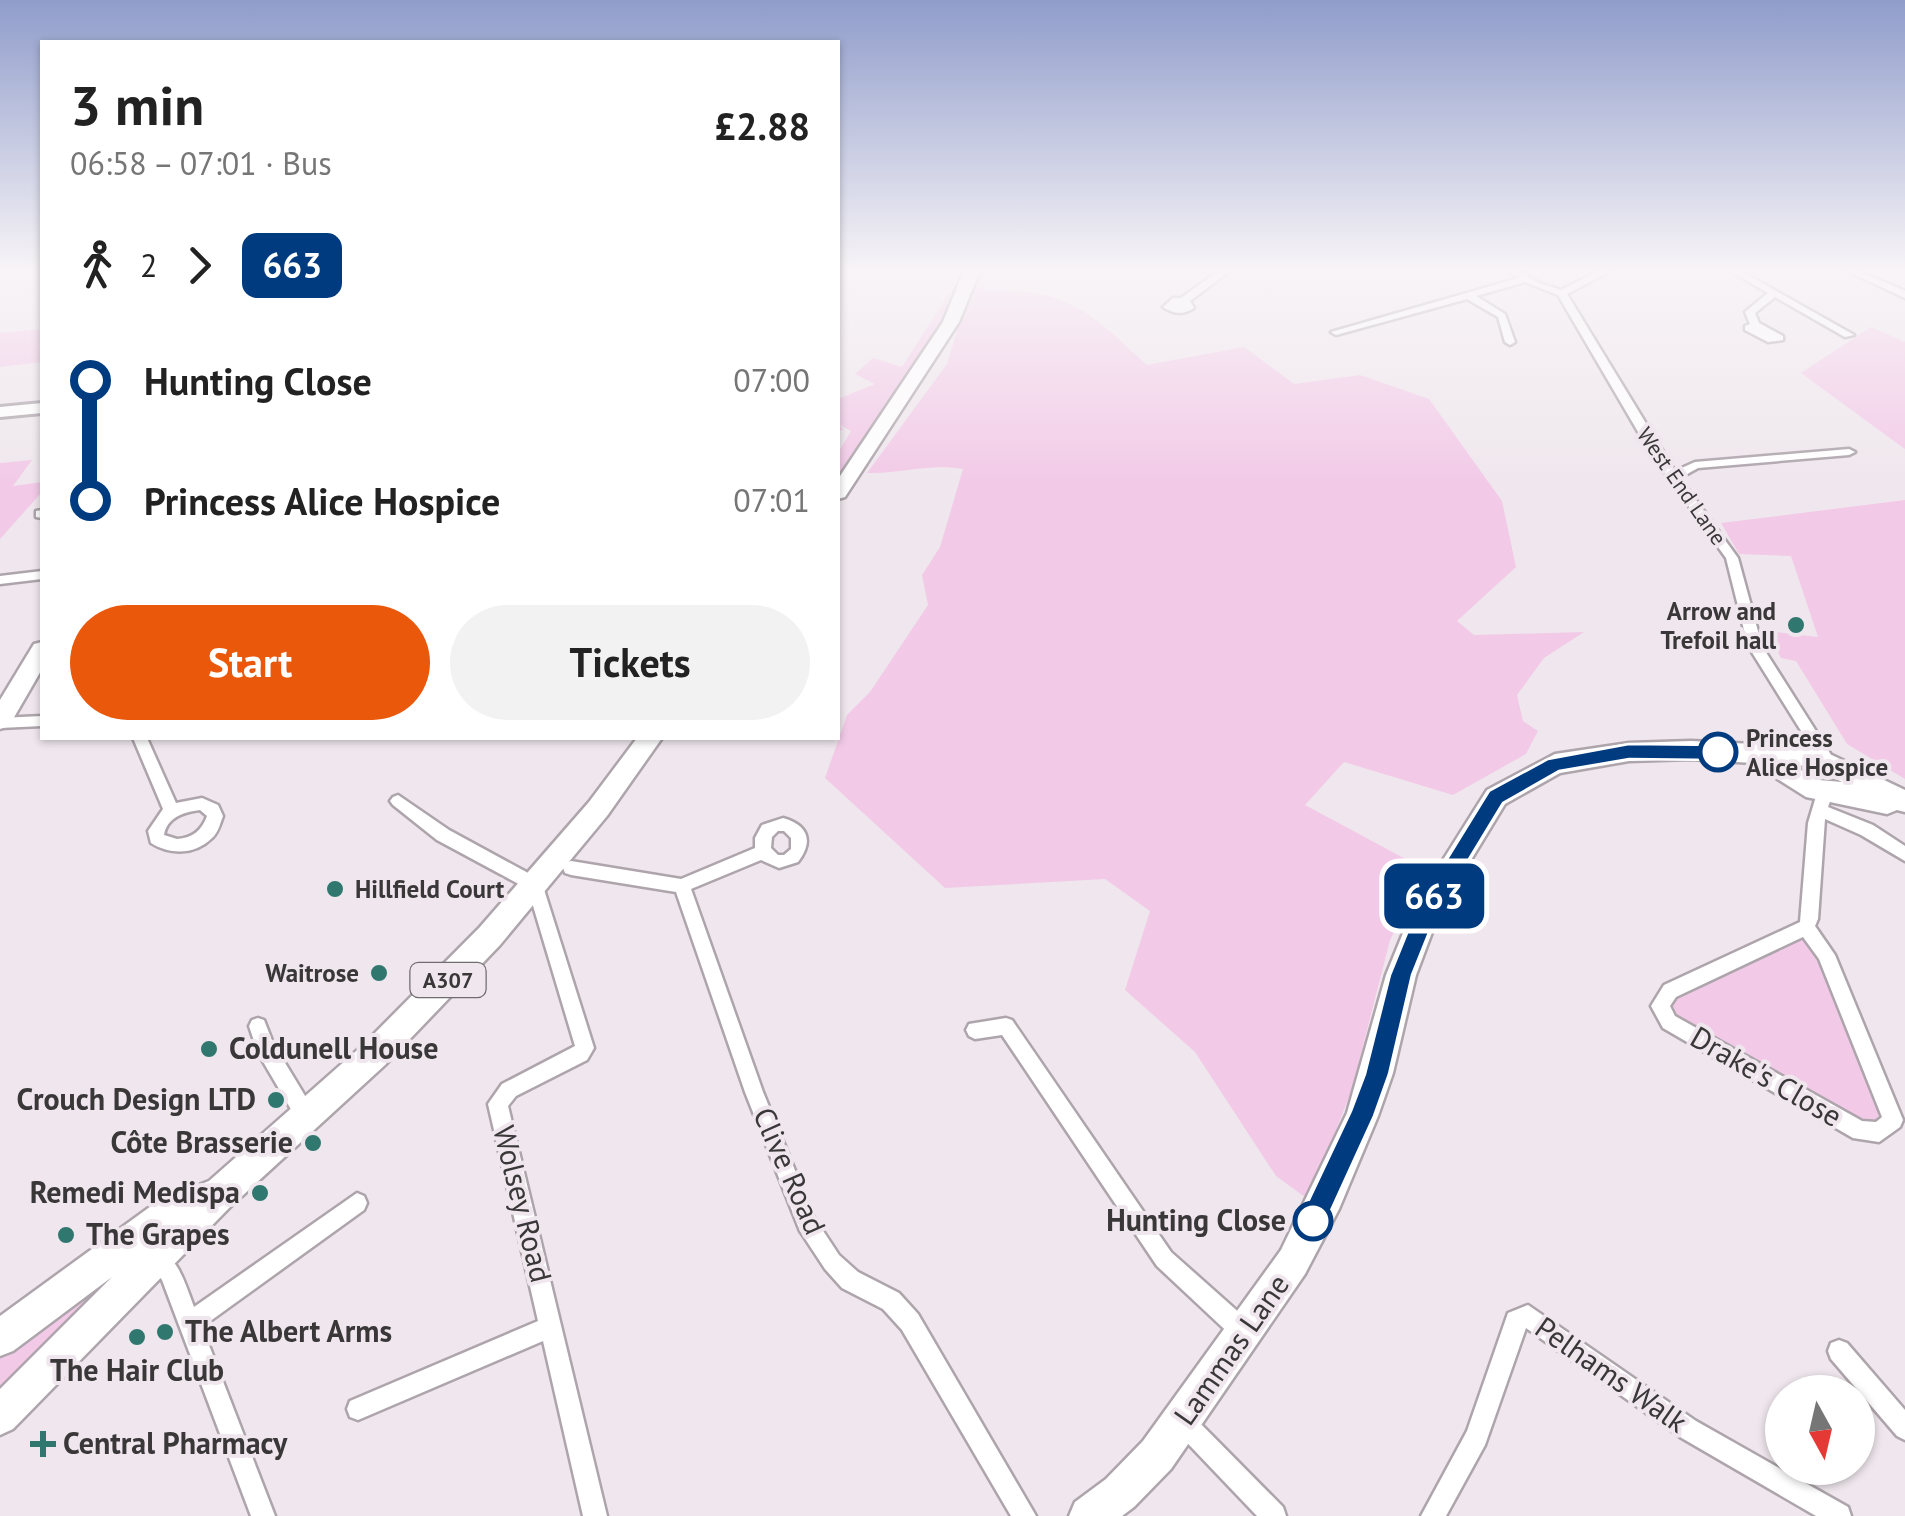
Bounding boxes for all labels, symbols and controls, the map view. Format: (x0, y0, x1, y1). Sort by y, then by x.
text: 3 min (70, 69, 204, 140)
text: £2.88 (714, 101, 810, 150)
text: 06:58 – 07:01 · Bus (70, 142, 332, 184)
icon: walk (70, 238, 125, 293)
icon: forward (172, 238, 227, 293)
text: 663 (262, 242, 322, 288)
text: 2 (140, 244, 157, 286)
text: Hunting Close (144, 356, 372, 405)
text: 07:00 (733, 359, 810, 401)
street label: West End Lane (1631, 422, 1733, 550)
text: Princess Alice Hospice (144, 476, 500, 525)
text: 07:01 (733, 479, 810, 521)
place label: Arrow and Trefoil hall (1660, 595, 1777, 656)
button: Start (70, 605, 430, 720)
button: Tickets (450, 605, 810, 720)
marker: Arrow and Trefoil hall (1785, 614, 1807, 636)
place label: Princess Alice Hospice (1746, 722, 1888, 783)
marker: Princess Alice Hospice (1699, 733, 1737, 771)
line badge: 663 (1376, 864, 1492, 928)
place label: Hillfield Court (355, 873, 505, 905)
text: 663 (1404, 873, 1464, 919)
marker: Hillfield Court (324, 878, 346, 900)
place label: Waitrose (265, 957, 359, 989)
marker: Waitrose (368, 962, 390, 984)
road number: A307 (410, 963, 486, 997)
street label: Drake's Close (1684, 1017, 1850, 1135)
place label: Coldunell House (229, 1028, 438, 1067)
marker: Coldunell House (198, 1038, 220, 1060)
place label: Crouch Design LTD (17, 1079, 256, 1118)
marker: Crouch Design LTD (265, 1089, 287, 1111)
street label: Clive Road (745, 1101, 836, 1240)
street label: Wolsey Road (485, 1121, 562, 1286)
place label: Côte Brasserie (111, 1122, 293, 1161)
marker: Côte Brasserie (302, 1132, 324, 1154)
place label: Remedi Medispa (30, 1172, 240, 1211)
marker: Remedi Medispa (249, 1182, 271, 1204)
place label: Hunting Close (1106, 1200, 1286, 1239)
marker: Hunting Close (1294, 1202, 1332, 1240)
place label: The Grapes (86, 1214, 230, 1253)
marker: The Grapes (55, 1224, 77, 1246)
street label: Lammas Lane (1164, 1266, 1297, 1432)
street label: Pelhams Walk (1528, 1307, 1696, 1441)
place label: The Albert Arms (185, 1311, 392, 1350)
marker: The Albert Arms (154, 1321, 176, 1343)
marker: The Hair Club (126, 1326, 148, 1348)
place label: The Hair Club (50, 1350, 224, 1389)
north arrow (1765, 1375, 1875, 1485)
map controls (1765, 1375, 1875, 1485)
place label: Central Pharmacy (63, 1423, 288, 1462)
marker: Central Pharmacy (32, 1433, 54, 1455)

